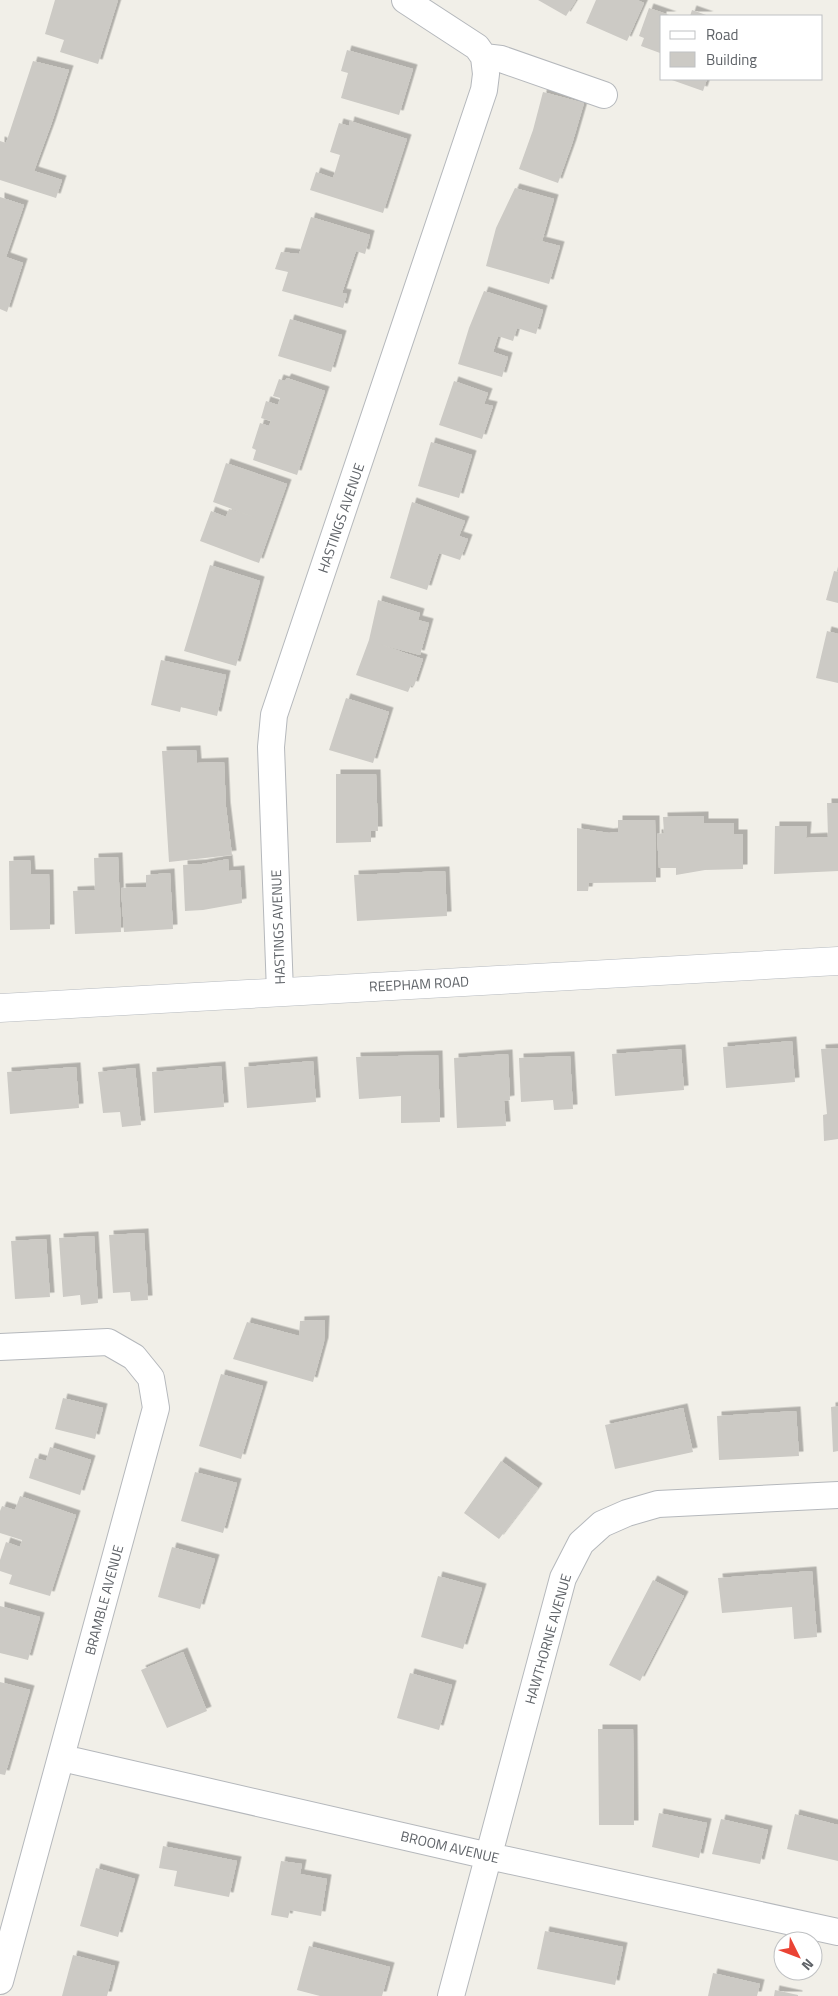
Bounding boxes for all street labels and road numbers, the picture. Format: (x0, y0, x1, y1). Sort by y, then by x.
street label: HASTINGS AVENUE (312, 460, 369, 576)
street label: HASTINGS AVENUE (265, 869, 290, 985)
street label: REEPHAM ROAD (368, 970, 470, 997)
street label: BRAMBLE AVENUE (79, 1542, 128, 1657)
street label: HAWTHORNE AVENUE (519, 1571, 576, 1707)
street label: BROOM AVENUE (399, 1825, 502, 1868)

